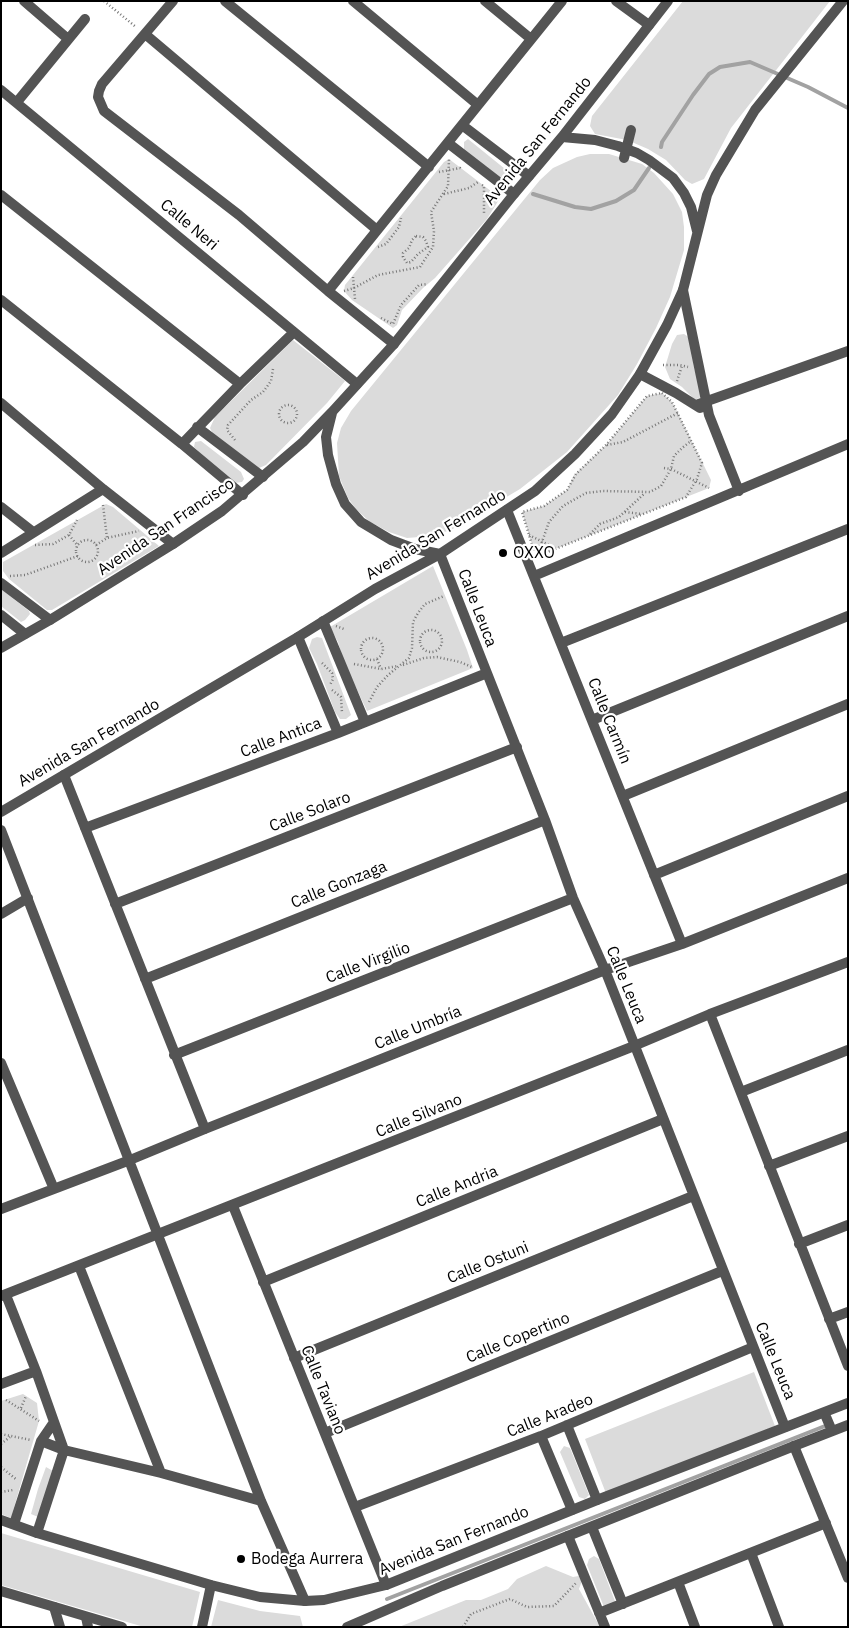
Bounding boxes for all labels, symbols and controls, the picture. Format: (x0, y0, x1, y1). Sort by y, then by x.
street label: Avenida San Fernando (480, 73, 596, 209)
street label: Calle Neri (156, 195, 222, 255)
street label: Avenida San Francisco (94, 474, 238, 580)
street label: Avenida San Fernando (362, 486, 510, 584)
place label: OXXO (513, 543, 555, 563)
marker: OXXO (497, 547, 509, 559)
street label: Calle Leuca (453, 566, 501, 650)
street label: Calle Carmín (583, 675, 635, 767)
street label: Avenida San Fernando (15, 695, 163, 791)
street label: Calle Antica (238, 714, 324, 762)
street label: Calle Solaro (267, 788, 353, 836)
street label: Calle Gonzaga (288, 857, 390, 913)
street label: Calle Virgilio (323, 938, 413, 988)
street label: Calle Leuca (602, 943, 650, 1027)
street label: Calle Umbría (372, 1002, 464, 1054)
street label: Calle Silvano (373, 1090, 465, 1142)
street label: Calle Andria (413, 1162, 501, 1212)
street label: Calle Ostuni (444, 1238, 532, 1288)
street label: Calle Copertino (463, 1308, 573, 1368)
street label: Calle Leuca (751, 1319, 799, 1403)
street label: Calle Taviano (296, 1343, 350, 1437)
street label: Calle Aradeo (504, 1390, 596, 1442)
street label: Avenida San Fernando (376, 1502, 532, 1580)
place label: Bodega Aurrera (251, 1549, 363, 1569)
marker: Bodega Aurrera (235, 1553, 247, 1565)

